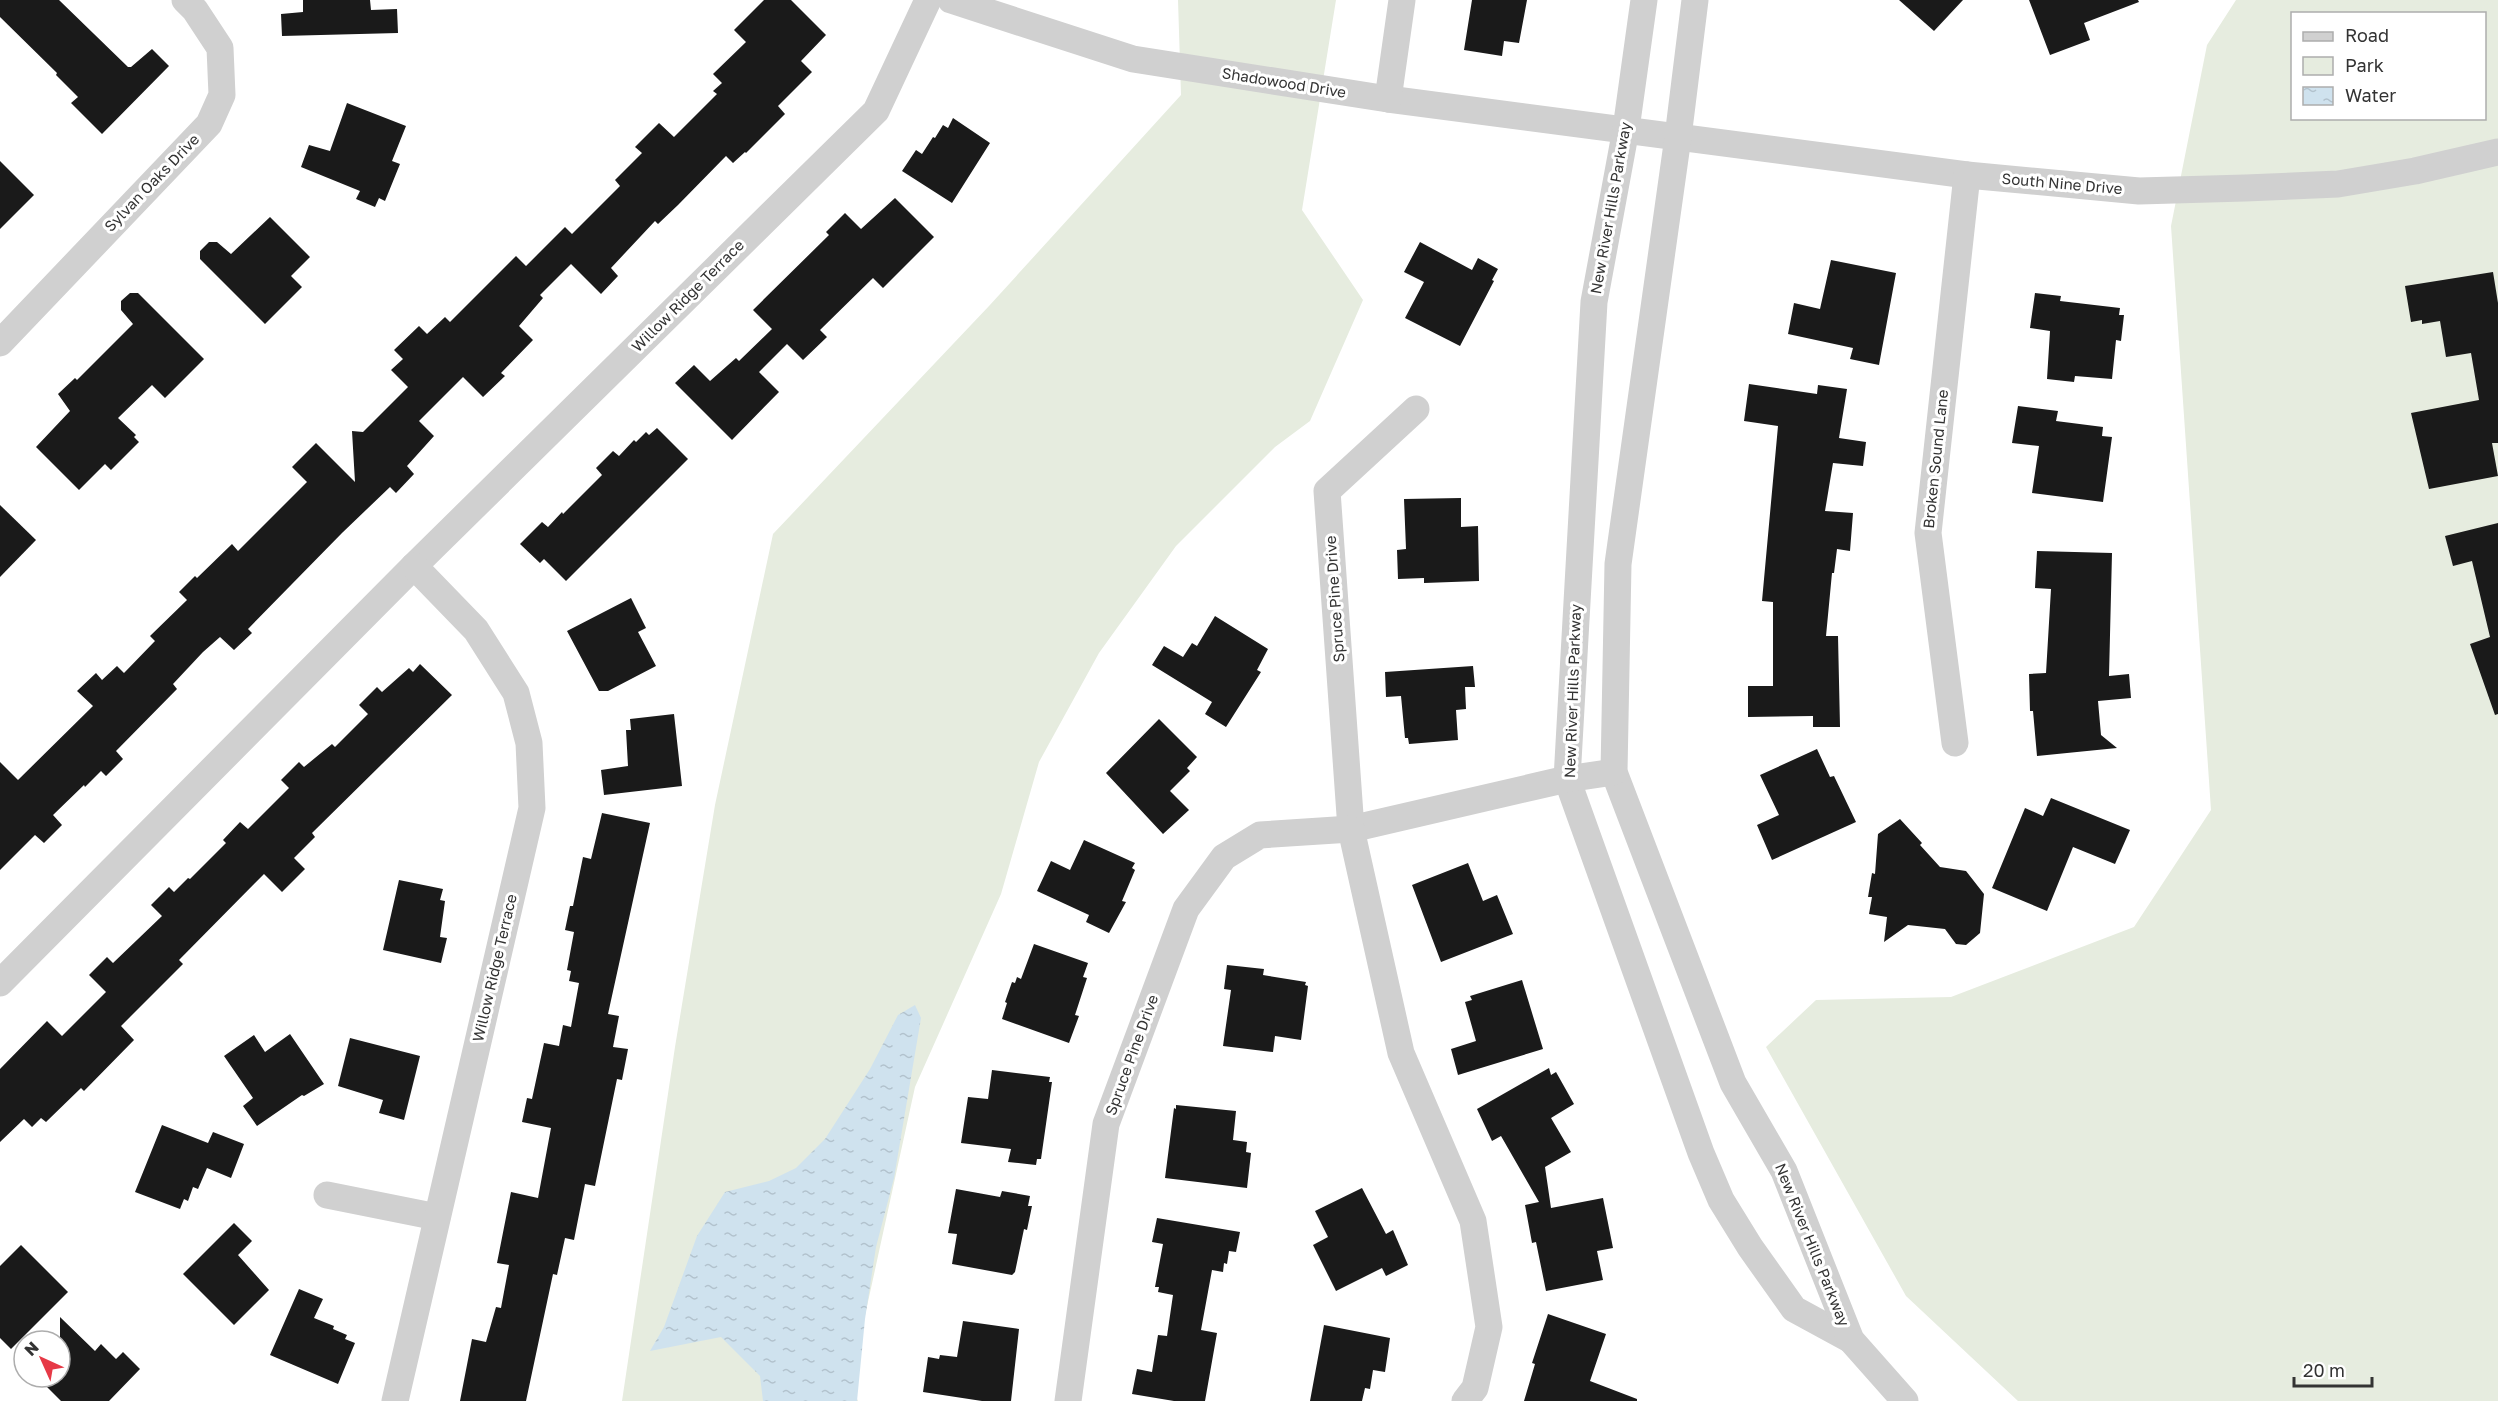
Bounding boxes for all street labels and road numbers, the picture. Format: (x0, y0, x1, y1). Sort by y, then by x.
street label: Shadowood Drive (1221, 63, 1348, 101)
street label: New River Hills Parkway (1586, 120, 1634, 295)
street label: Sylvan Oaks Drive (100, 130, 203, 235)
street label: South Nine Drive (2001, 169, 2123, 197)
street label: Willow Ridge Terrace (627, 235, 747, 355)
street label: Broken Sound Lane (1919, 388, 1951, 529)
street label: Spruce Pine Drive (1321, 535, 1347, 663)
street label: New River Hills Parkway (1560, 603, 1584, 778)
street label: Willow Ridge Terrace (468, 892, 520, 1044)
street label: Spruce Pine Drive (1101, 992, 1161, 1117)
street label: New River Hills Parkway (1772, 1160, 1854, 1329)

